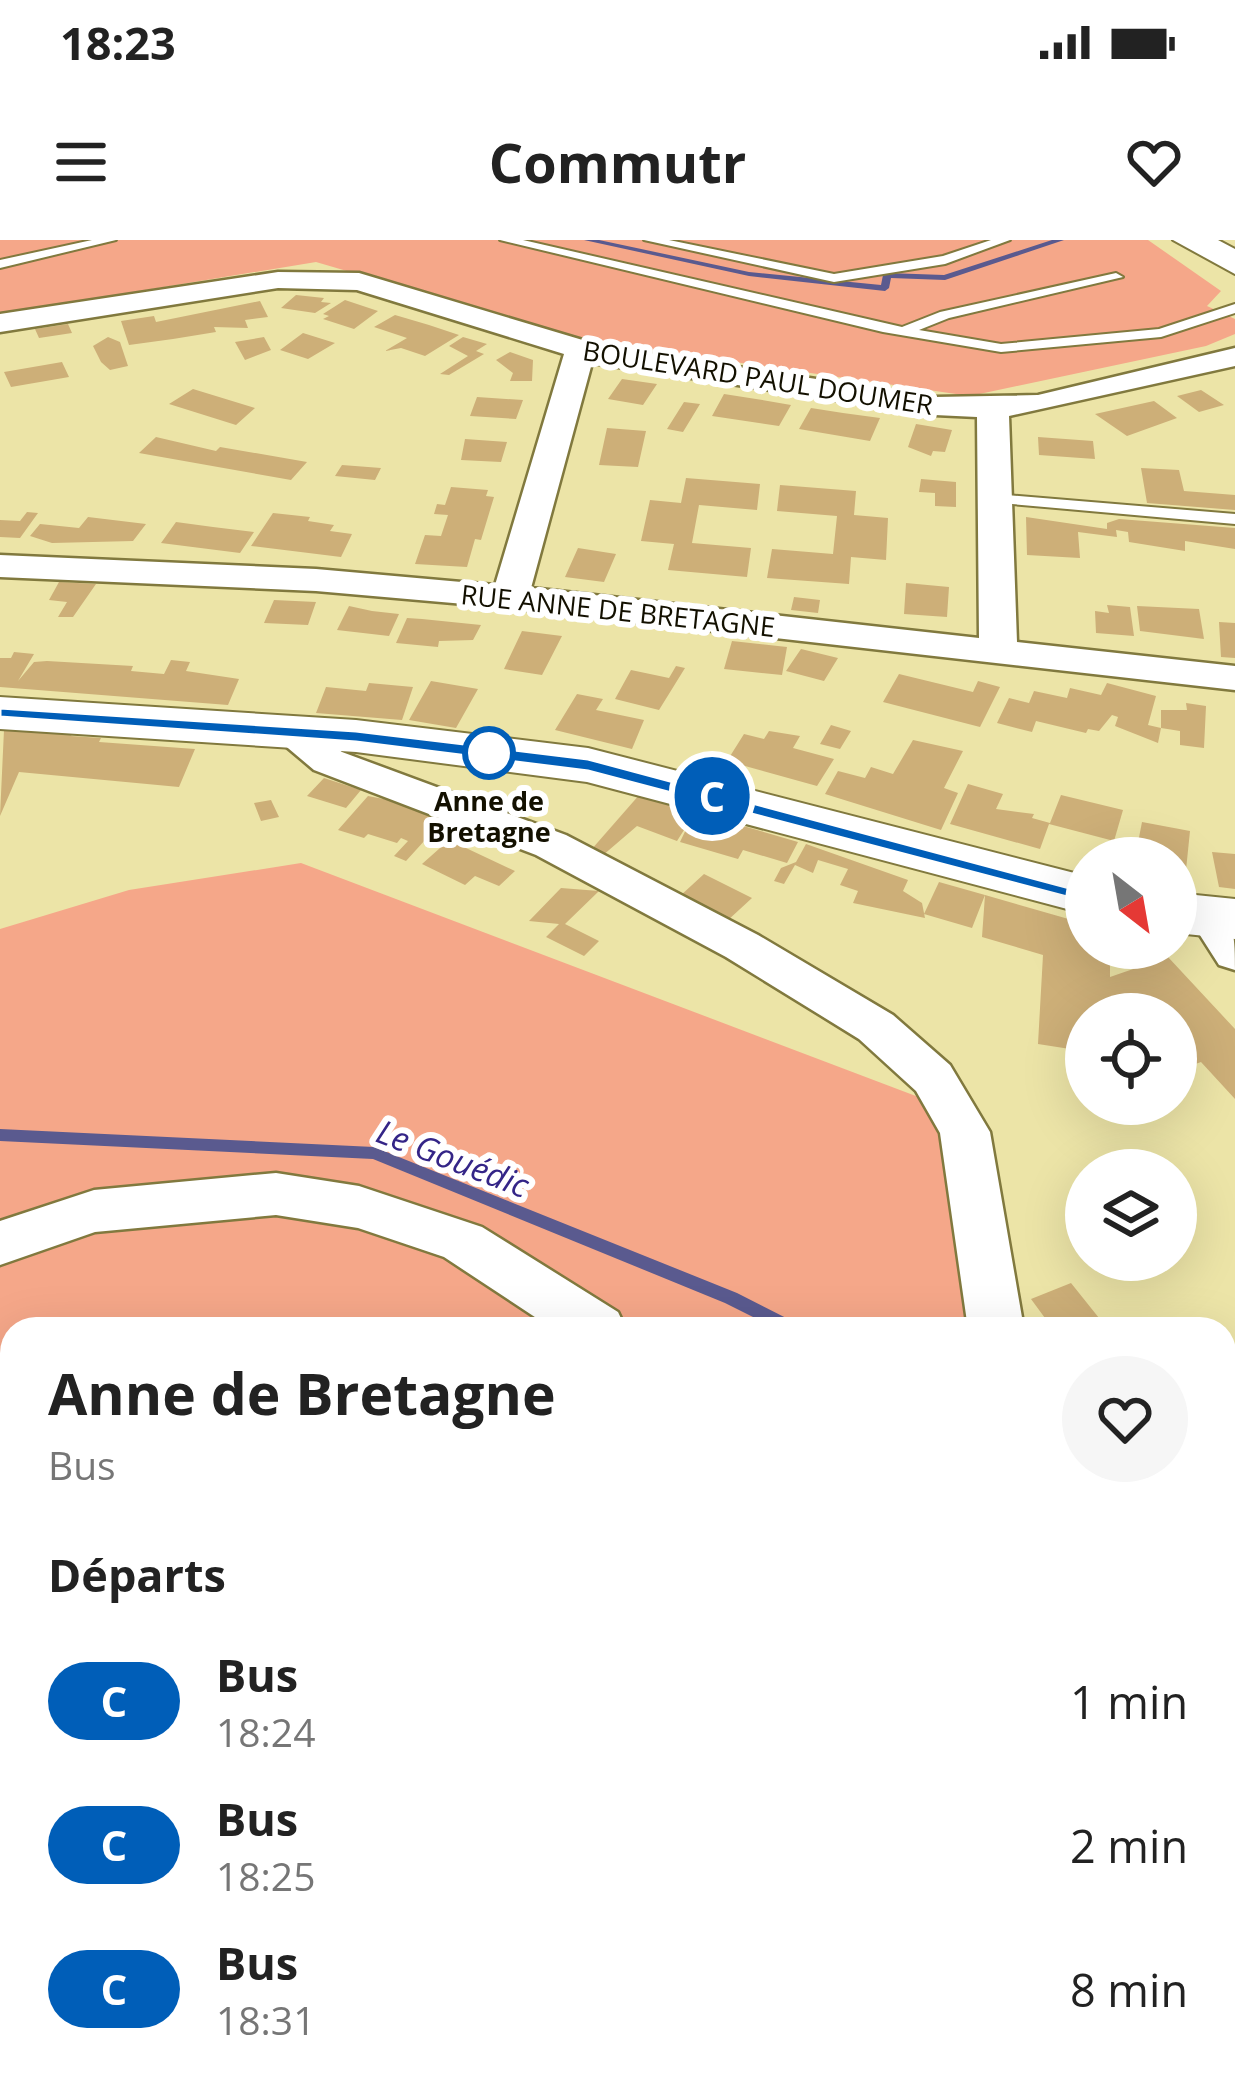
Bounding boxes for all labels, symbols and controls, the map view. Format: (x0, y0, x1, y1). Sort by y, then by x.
text: 18:23 (60, 12, 176, 73)
text: Commutr (489, 125, 746, 199)
icon: menu (48, 129, 114, 195)
icon: heart (1121, 129, 1187, 195)
street label: BOULEVARD PAUL DOUMER (580, 331, 936, 423)
street label: RUE ANNE DE BRETAGNE (459, 575, 777, 645)
marker: Anne de Bretagne (464, 728, 514, 778)
line badge: C (673, 757, 751, 835)
text: C (699, 767, 725, 824)
place label: Anne de Bretagne (427, 782, 551, 850)
north arrow (1065, 837, 1197, 969)
map controls (1065, 837, 1197, 1281)
button: locate (1065, 993, 1197, 1125)
water label: Le Gouédic (370, 1108, 537, 1208)
button: layers (1065, 1149, 1197, 1281)
text: Anne de Bretagne (48, 1354, 556, 1432)
button: heart (1062, 1356, 1188, 1482)
text: Bus (48, 1438, 116, 1491)
text: Départs (48, 1544, 226, 1605)
text: Bus (216, 1644, 298, 1705)
text: 1 min (1070, 1671, 1188, 1732)
text: C (101, 1672, 127, 1729)
text: 18:24 (216, 1705, 315, 1758)
text: Bus (216, 1788, 298, 1849)
text: 2 min (1070, 1815, 1188, 1876)
text: C (101, 1816, 127, 1873)
text: 18:25 (216, 1849, 315, 1902)
text: Bus (216, 1932, 298, 1993)
text: 8 min (1070, 1959, 1188, 2020)
text: C (101, 1960, 127, 2017)
text: 18:31 (216, 1993, 315, 2046)

